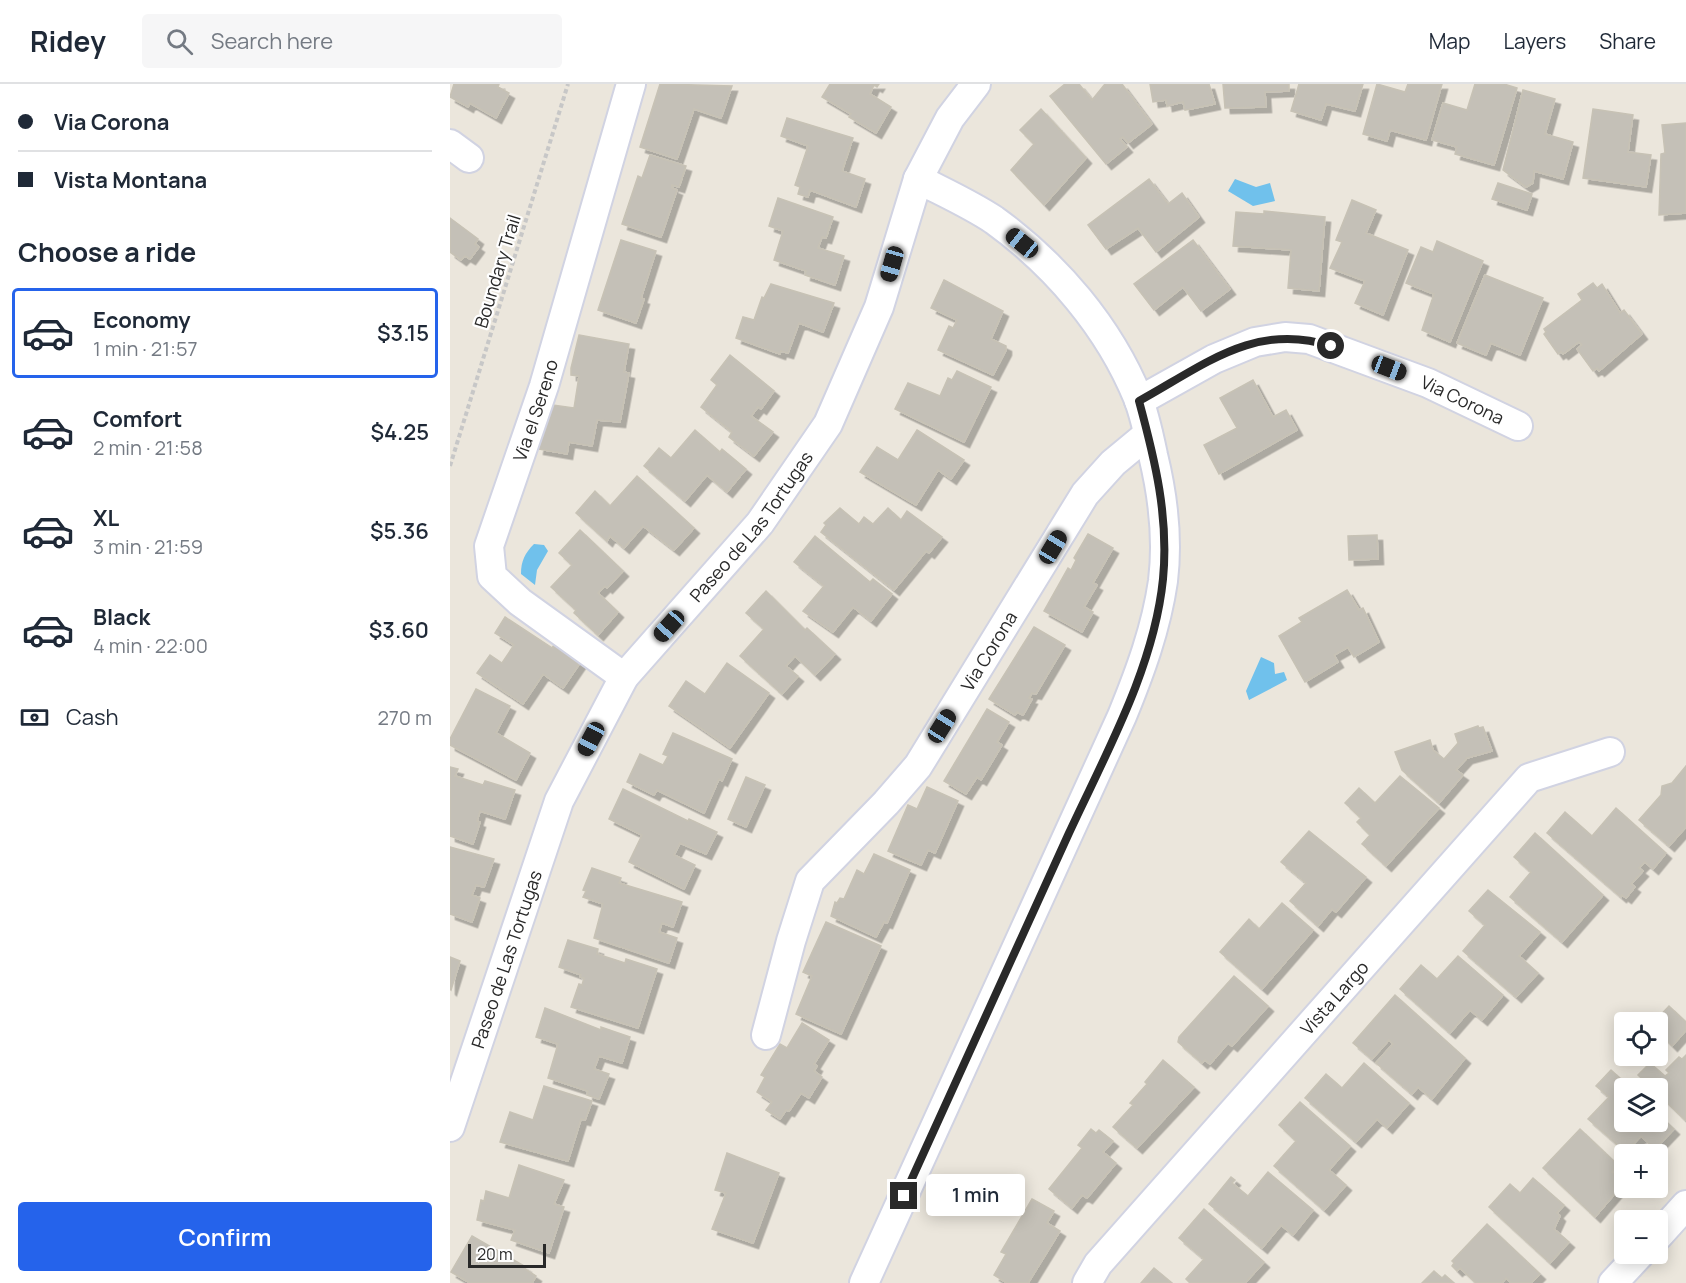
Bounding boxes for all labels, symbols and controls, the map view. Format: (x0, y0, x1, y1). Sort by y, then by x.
search box (142, 14, 562, 68)
text: Ridey (30, 22, 106, 60)
icon: search (163, 25, 196, 58)
text: Search here (211, 26, 333, 56)
text: Map (1429, 27, 1470, 55)
text: Layers (1503, 27, 1566, 55)
text: Share (1599, 27, 1656, 55)
text: Via Corona (54, 107, 169, 137)
text: Vista Montana (54, 165, 207, 195)
street label: Boundary Trail (468, 211, 526, 331)
car (1002, 225, 1042, 261)
text: Choose a ride (18, 233, 196, 270)
car (878, 244, 906, 284)
text: Economy (93, 305, 191, 335)
icon: car (21, 306, 75, 360)
text: $3.15 (377, 318, 429, 348)
route start (1317, 332, 1344, 359)
text: 1 min · 21:57 (93, 335, 198, 362)
car (1369, 353, 1409, 383)
street label: Via el Sereno (507, 356, 563, 464)
street label: Via Corona (1418, 369, 1508, 430)
text: Comfort (93, 404, 182, 434)
icon: car (21, 405, 75, 459)
text: $4.25 (371, 417, 429, 447)
text: 2 min · 21:58 (93, 434, 203, 461)
street label: Paseo de Las Tortugas (684, 446, 818, 607)
text: XL (93, 503, 119, 533)
icon: car (21, 504, 75, 558)
text: $5.36 (370, 516, 429, 546)
car (1036, 527, 1070, 567)
text: 3 min · 21:59 (93, 533, 203, 560)
text: Black (93, 602, 150, 632)
icon: car (21, 603, 75, 657)
car (650, 607, 688, 645)
street label: Via Corona (955, 607, 1022, 695)
text: $3.60 (369, 615, 429, 645)
text: 4 min · 22:00 (93, 632, 208, 659)
icon: cash (18, 701, 51, 734)
text: Cash (66, 702, 119, 732)
text: 270 m (377, 704, 432, 731)
car (925, 706, 959, 746)
car (575, 719, 607, 759)
street label: Paseo de Las Tortugas (465, 867, 547, 1051)
street label: Vista Largo (1295, 955, 1374, 1040)
map controls (1614, 1012, 1668, 1264)
button: locate (1614, 1012, 1668, 1066)
button: layers (1614, 1078, 1668, 1132)
button: + (1614, 1144, 1668, 1198)
callout: 1 min (925, 1175, 1024, 1217)
text: 1 min (952, 1181, 999, 1208)
route end (890, 1182, 917, 1209)
button: Confirm (18, 1202, 432, 1271)
button: − (1614, 1210, 1668, 1264)
scale bar (468, 1241, 546, 1268)
text: 20 m (477, 1243, 513, 1265)

